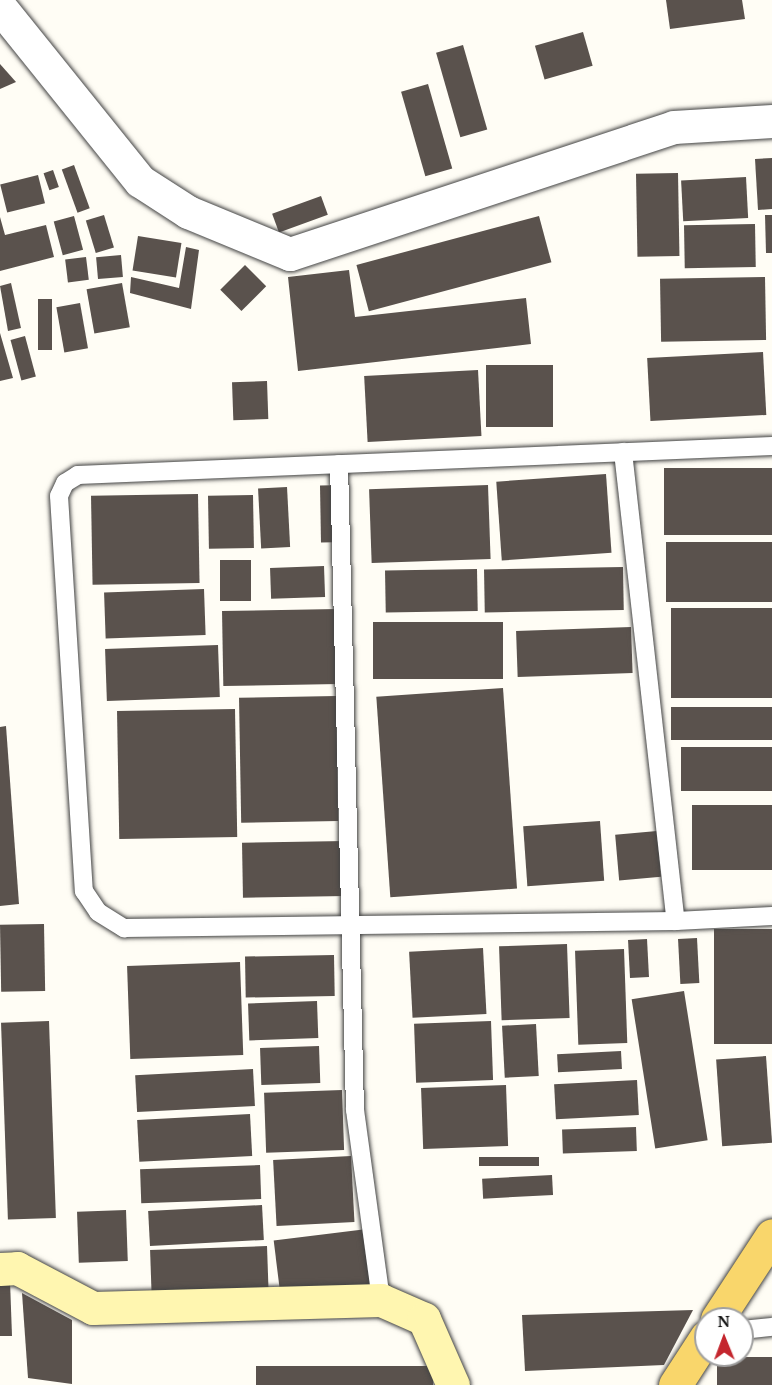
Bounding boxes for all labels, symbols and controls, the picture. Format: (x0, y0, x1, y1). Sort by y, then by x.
north arrow (694, 1307, 754, 1367)
text: N (717, 1310, 730, 1332)

